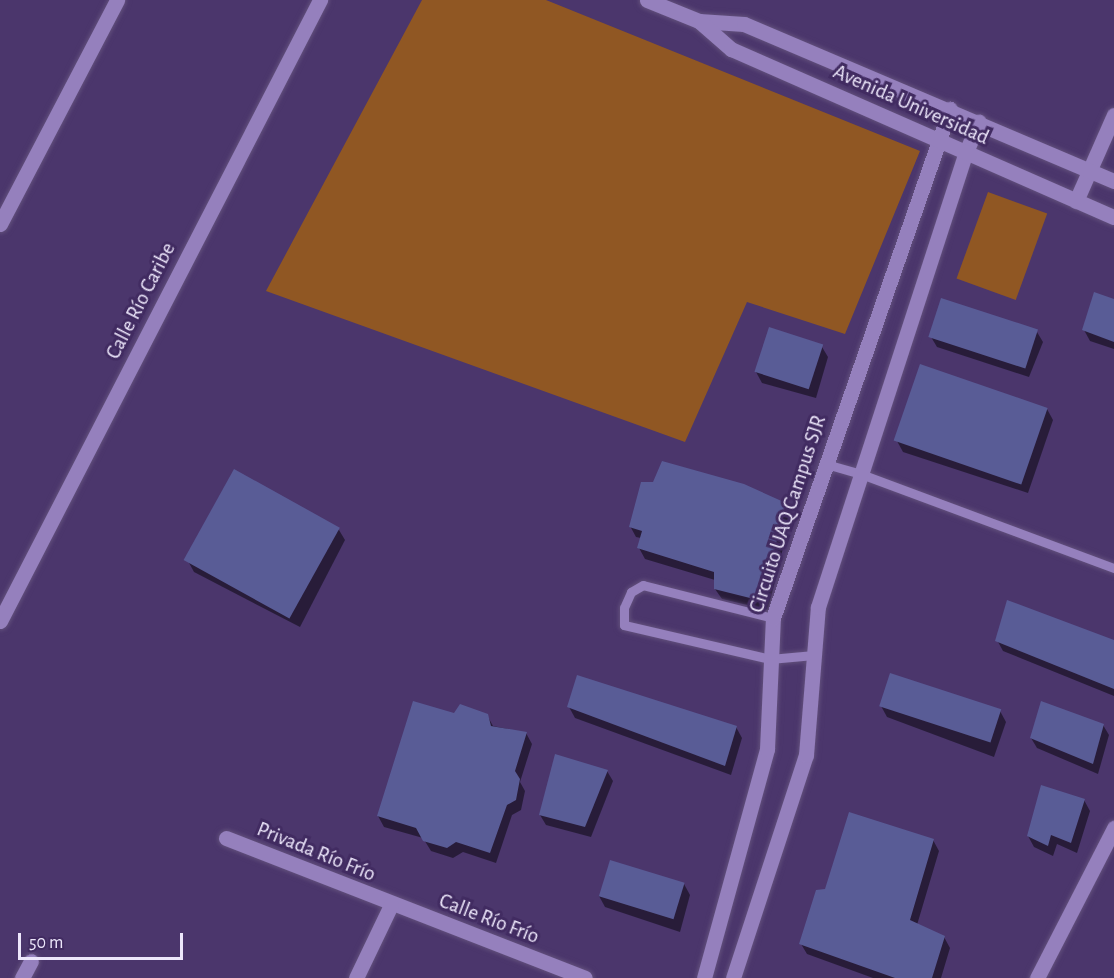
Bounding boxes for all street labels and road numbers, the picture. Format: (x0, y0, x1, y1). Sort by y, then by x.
street label: Avenida Universidad (829, 59, 993, 151)
street label: Calle Río Caribe (101, 239, 181, 363)
street label: Circuito UAQ Campus SJR (744, 412, 832, 616)
street label: Privada Río Frío (253, 817, 379, 887)
street label: Calle Río Frío (435, 888, 543, 950)

